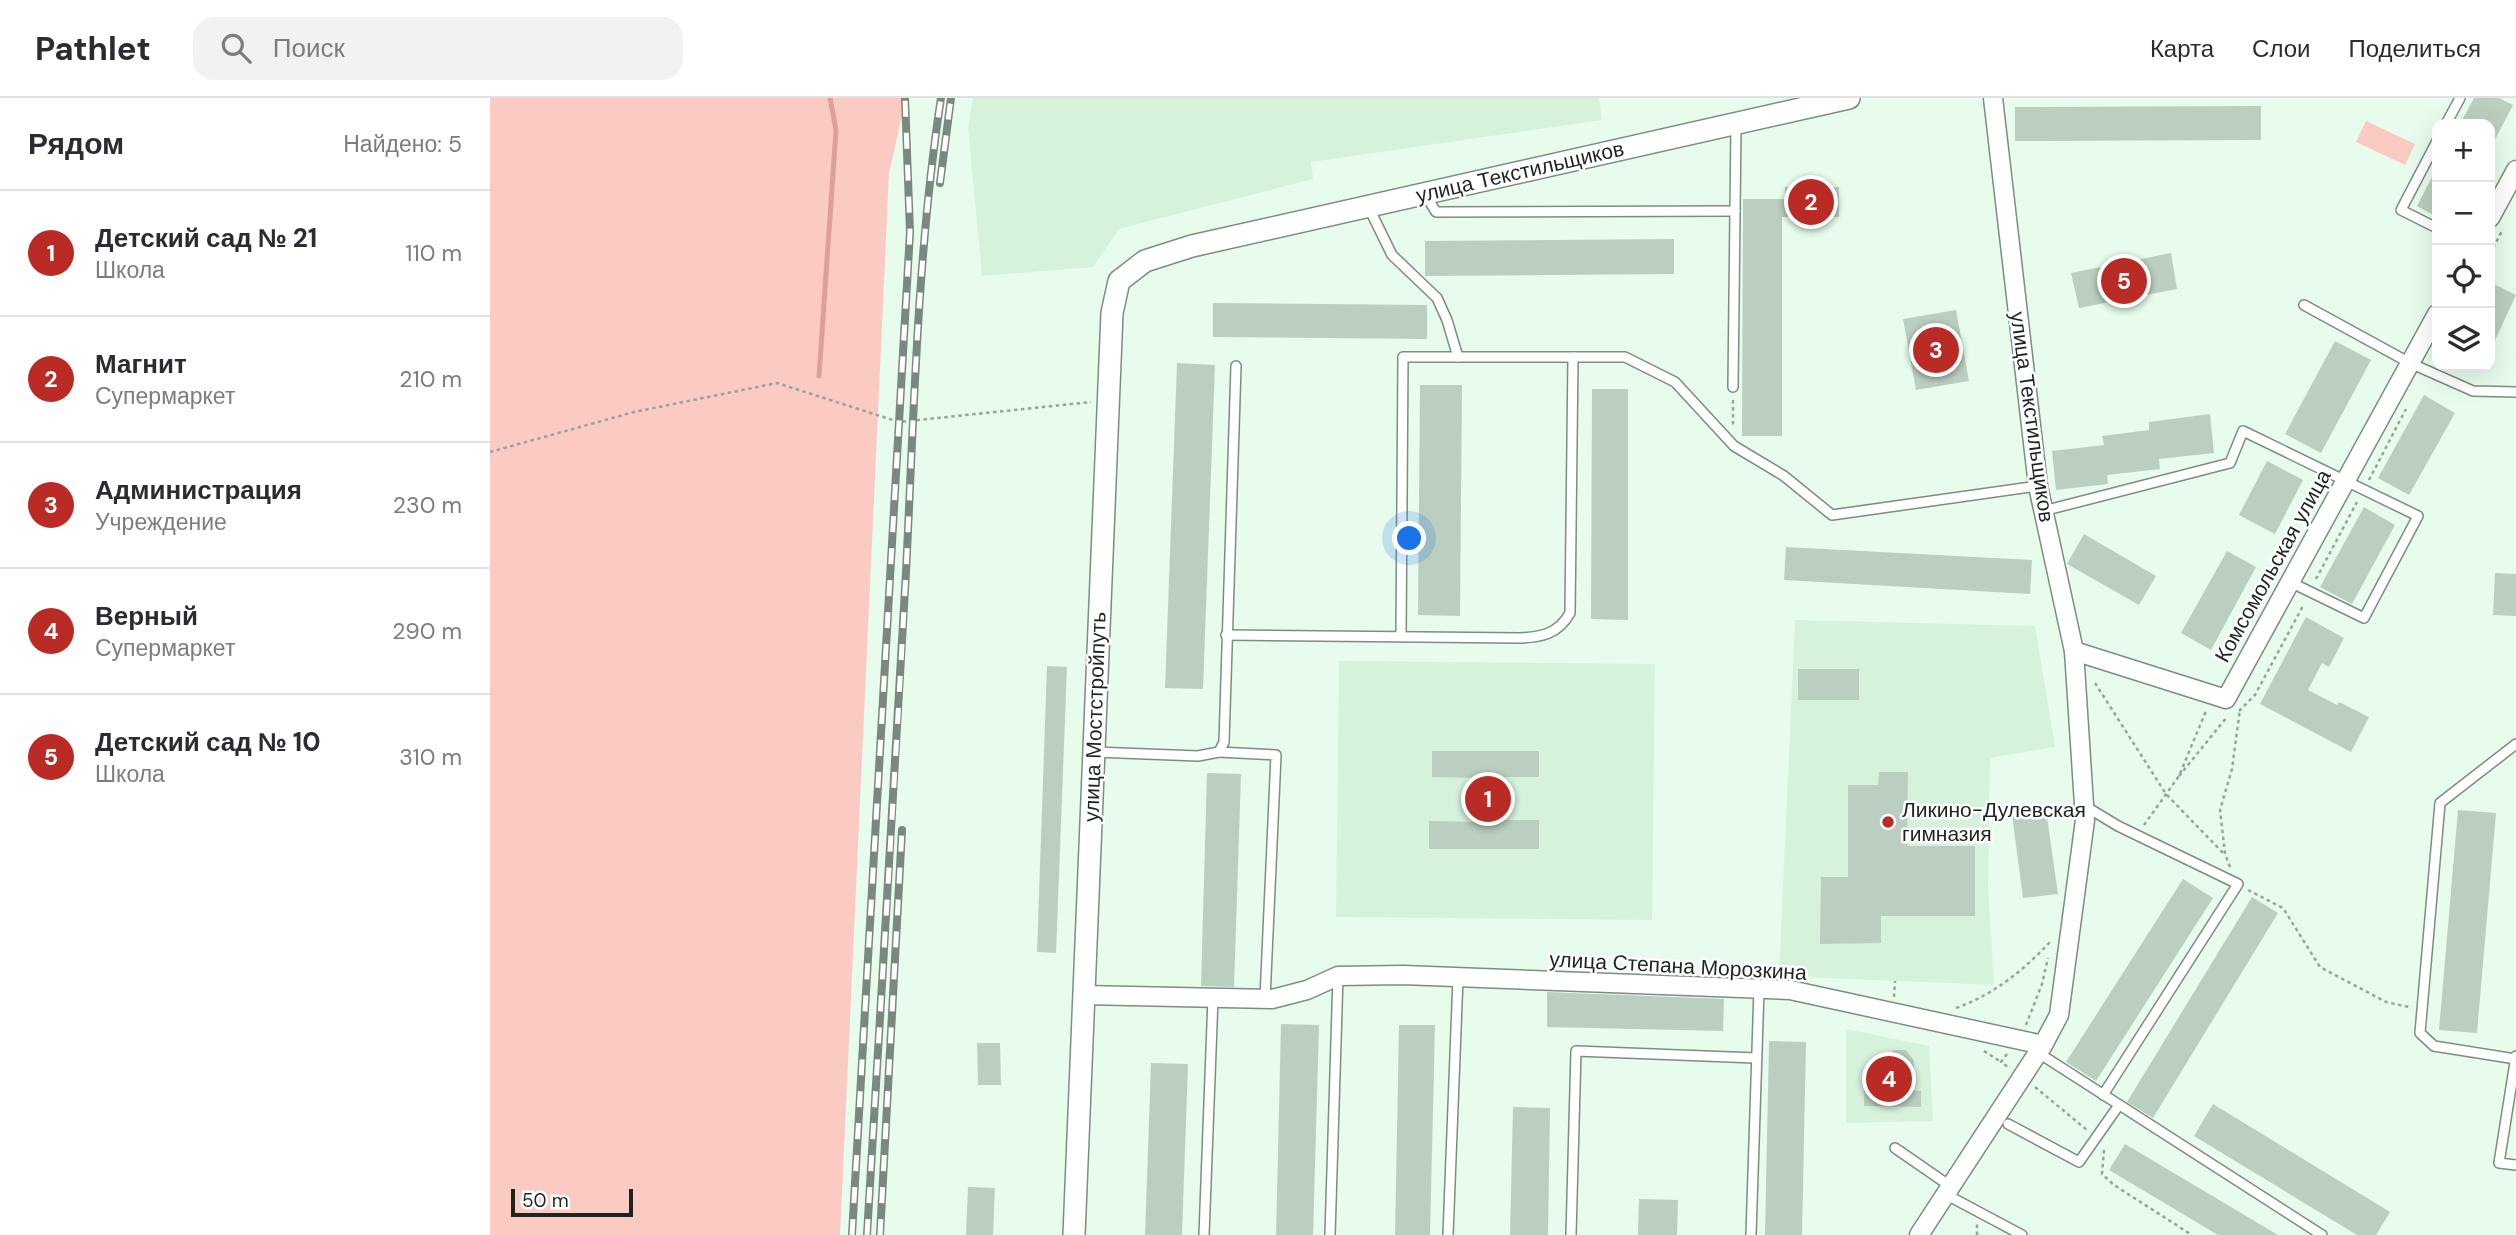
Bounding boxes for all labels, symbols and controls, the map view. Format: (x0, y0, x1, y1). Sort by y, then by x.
search box (193, 17, 683, 80)
text: Pathlet (35, 27, 151, 70)
icon: search (217, 29, 255, 67)
text: Поиск (273, 31, 345, 65)
text: Карта (2150, 33, 2214, 64)
text: Слои (2252, 33, 2310, 64)
text: Поделиться (2348, 33, 2481, 64)
map controls (2432, 119, 2495, 371)
button: + (2432, 119, 2495, 182)
text: Рядом (28, 124, 124, 163)
text: Найдено: 5 (343, 129, 462, 159)
street label: улица Текстильщиков (1413, 134, 1627, 210)
pin: 2 (1788, 176, 1834, 228)
button: − (2432, 182, 2495, 245)
text: Детский сад № 21 (95, 221, 317, 255)
text: 1 (47, 238, 55, 268)
text: 110 m (405, 238, 462, 268)
button: locate (2432, 245, 2495, 308)
text: Школа (95, 255, 165, 285)
pin: 5 (2101, 255, 2147, 307)
button: layers (2432, 308, 2495, 371)
street label: улица Текстильщиков (2003, 310, 2061, 524)
pin: 3 (1913, 324, 1959, 376)
text: Магнит (95, 347, 187, 381)
text: 2 (44, 364, 58, 394)
text: 210 m (399, 364, 462, 394)
text: Супермаркет (95, 381, 235, 411)
street label: Комсомольская улица (2208, 464, 2338, 667)
text: Администрация (95, 473, 302, 507)
text: 3 (44, 490, 58, 520)
text: 230 m (393, 490, 462, 520)
text: Учреждение (95, 507, 227, 537)
your location (1392, 521, 1426, 555)
text: Верный (95, 599, 198, 633)
street label: улица Мостстройпуть (1077, 611, 1113, 823)
text: 4 (44, 616, 58, 646)
text: 290 m (392, 616, 462, 646)
text: Супермаркет (95, 633, 235, 663)
text: Детский сад № 10 (95, 725, 321, 759)
text: 5 (44, 742, 58, 772)
text: 310 m (399, 742, 462, 772)
text: Школа (95, 759, 165, 789)
pin: 1 (1465, 773, 1511, 825)
place label: Ликино-Дулевская гимназия (1902, 796, 2086, 848)
marker: Ликино-Дулевская гимназия (1880, 814, 1896, 830)
street label: улица Степана Морозкина (1549, 945, 1808, 987)
pin: 4 (1866, 1053, 1912, 1105)
scale bar (511, 1186, 634, 1218)
text: 50 m (522, 1188, 569, 1213)

